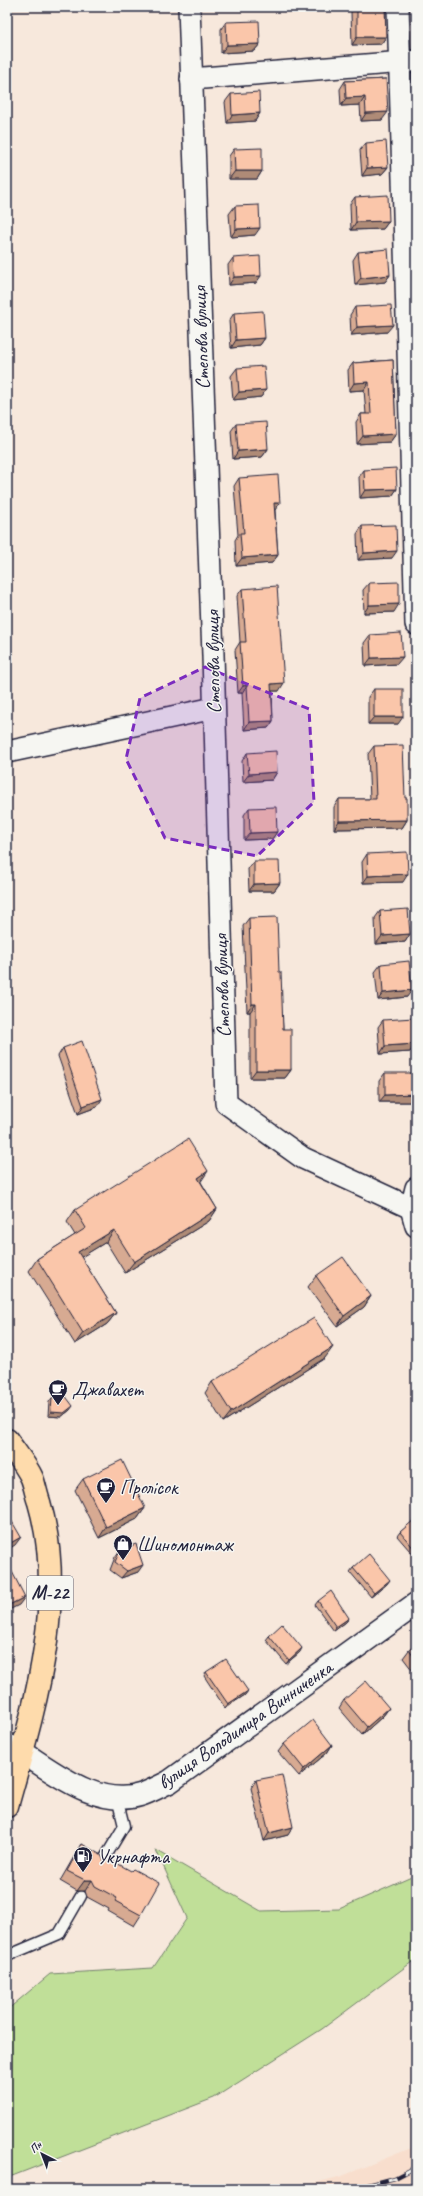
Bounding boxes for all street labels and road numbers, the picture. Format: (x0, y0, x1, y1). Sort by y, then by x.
street label: Степова вулиця (187, 284, 215, 390)
street label: Степова вулиця (200, 608, 226, 714)
street label: Степова вулиця (208, 932, 236, 1038)
road number: М-22 (27, 1576, 73, 1610)
street label: вулиця Володимира Винниченка (153, 1654, 339, 1795)

